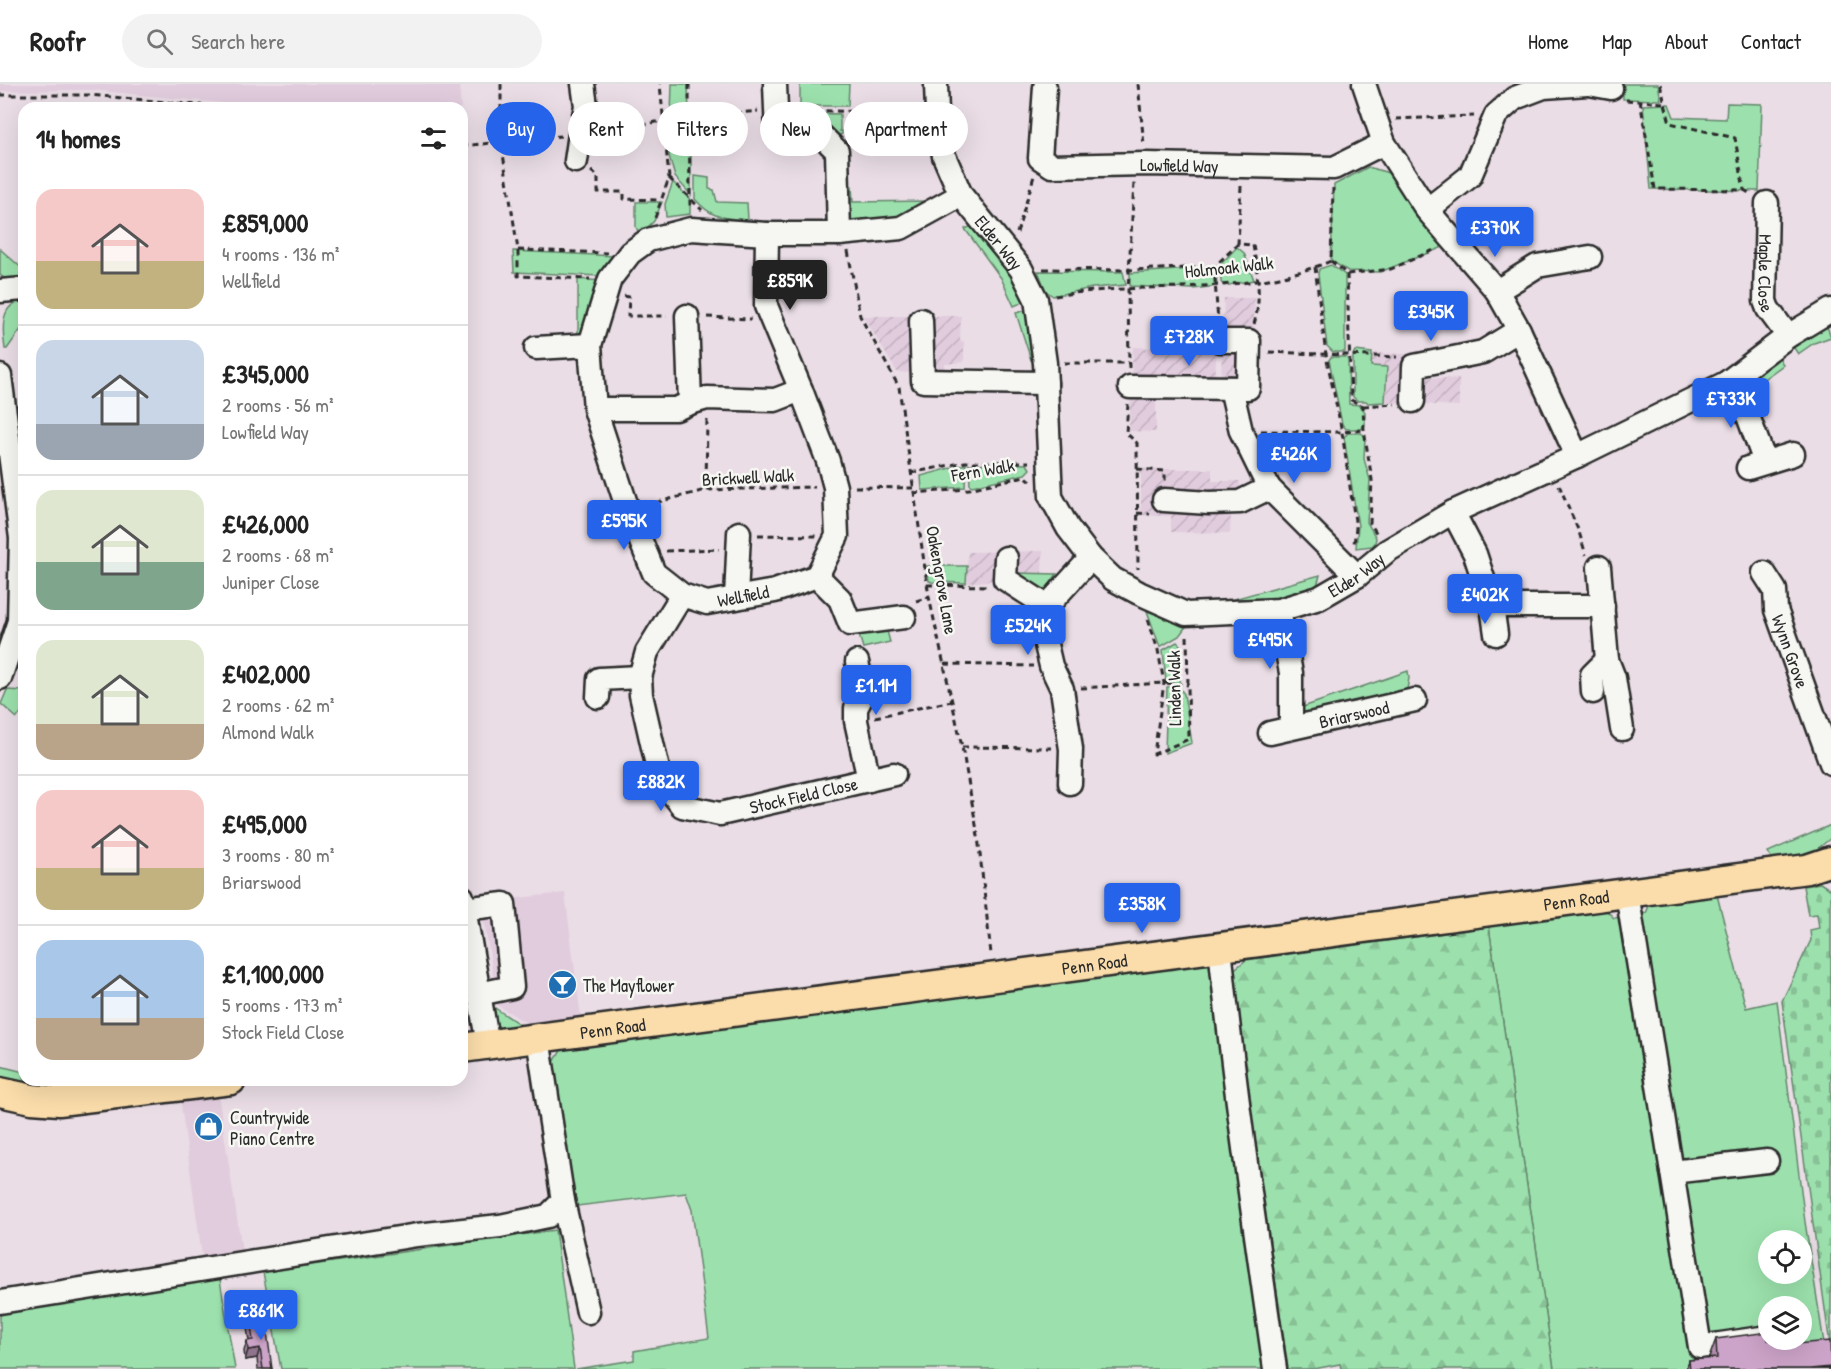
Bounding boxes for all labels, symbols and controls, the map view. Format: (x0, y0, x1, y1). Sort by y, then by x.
search box (122, 14, 542, 68)
text: Roofr (30, 22, 86, 60)
icon: search (143, 25, 176, 58)
text: Search here (191, 26, 285, 56)
text: Home (1528, 27, 1569, 56)
text: Map (1602, 27, 1632, 56)
text: About (1665, 27, 1708, 56)
text: Contact (1741, 27, 1801, 56)
chip: Buy (486, 102, 556, 156)
chip: Rent (568, 102, 645, 156)
chip: Filters (657, 102, 748, 156)
chip: New (760, 102, 832, 156)
chip: Apartment (844, 102, 968, 156)
text: 14 homes (36, 121, 121, 156)
icon: filters (417, 122, 450, 155)
street label: Lowfield Way (1140, 151, 1219, 178)
text: £859,000 (222, 205, 308, 240)
pin: £370K (1453, 207, 1537, 258)
street label: Elder Way (970, 210, 1029, 275)
icon: home (84, 213, 156, 285)
text: £370K (1470, 213, 1520, 240)
street label: Maple Close (1752, 234, 1780, 316)
text: 4 rooms · 136 m² (222, 240, 339, 267)
street label: Holmoak Walk (1183, 250, 1275, 284)
pin: £859K (748, 260, 832, 311)
text: £859K (767, 266, 813, 293)
text: Wellfield (222, 267, 280, 294)
pin: £345K (1389, 291, 1473, 342)
text: £345K (1408, 297, 1454, 324)
pin: £728K (1147, 316, 1231, 367)
text: £728K (1164, 322, 1214, 349)
text: £345,000 (222, 356, 309, 391)
icon: home (84, 364, 156, 436)
pin: £733K (1689, 378, 1773, 429)
text: £733K (1706, 384, 1756, 411)
text: 2 rooms · 56 m² (222, 391, 334, 418)
text: Lowfield Way (222, 418, 309, 445)
pin: £426K (1252, 433, 1336, 484)
text: £426K (1271, 439, 1317, 466)
street label: Fern Walk (949, 452, 1017, 488)
street label: Brickwell Walk (701, 462, 795, 492)
pin: £595K (582, 500, 666, 551)
text: £426,000 (222, 506, 309, 541)
text: £595K (601, 506, 647, 533)
icon: home (84, 514, 156, 586)
street label: Oakengrove Lane (920, 524, 964, 636)
text: 2 rooms · 68 m² (222, 541, 334, 568)
street label: Elder Way (1323, 546, 1390, 603)
text: Juniper Close (222, 568, 320, 595)
pin: £402K (1443, 574, 1527, 625)
street label: Wellfield (715, 579, 771, 613)
text: £402K (1461, 580, 1509, 607)
pin: £524K (986, 605, 1070, 656)
text: £524K (1005, 611, 1051, 638)
street label: Wynn Grove (1766, 611, 1815, 691)
pin: £495K (1228, 619, 1312, 670)
text: £495K (1248, 625, 1292, 652)
street label: Linden Walk (1161, 649, 1187, 726)
text: £402,000 (222, 656, 310, 691)
icon: home (84, 664, 156, 736)
pin: £1.1M (834, 665, 918, 716)
text: £1.1M (855, 671, 897, 698)
text: 2 rooms · 62 m² (222, 691, 334, 718)
street label: Briarswood (1316, 694, 1391, 734)
text: Almond Walk (222, 718, 314, 745)
pin: £882K (619, 761, 703, 812)
text: £882K (637, 767, 685, 794)
street label: Stock Field Close (747, 770, 860, 819)
text: £495,000 (222, 806, 307, 841)
icon: home (84, 814, 156, 886)
text: 3 rooms · 80 m² (222, 841, 334, 868)
text: Briarswood (222, 868, 301, 895)
pin: £358K (1100, 883, 1184, 934)
street label: Penn Road (1542, 883, 1610, 916)
text: £358K (1118, 889, 1166, 916)
street label: Penn Road (1060, 947, 1129, 981)
text: £1,100,000 (222, 956, 324, 991)
icon: home (84, 964, 156, 1036)
bar icon: The Mayflower (546, 969, 578, 1001)
place label: The Mayflower (583, 973, 675, 998)
text: 5 rooms · 173 m² (222, 991, 342, 1018)
street label: Penn Road (578, 1011, 647, 1045)
text: Stock Field Close (222, 1018, 344, 1045)
place label: Countrywide Piano Centre (230, 1105, 315, 1151)
shop icon: Countrywide Piano Centre (193, 1111, 225, 1143)
map controls (1758, 1230, 1812, 1350)
button: locate (1758, 1230, 1812, 1284)
pin: £861K (219, 1290, 303, 1341)
text: £861K (238, 1296, 284, 1323)
button: layers (1758, 1296, 1812, 1350)

